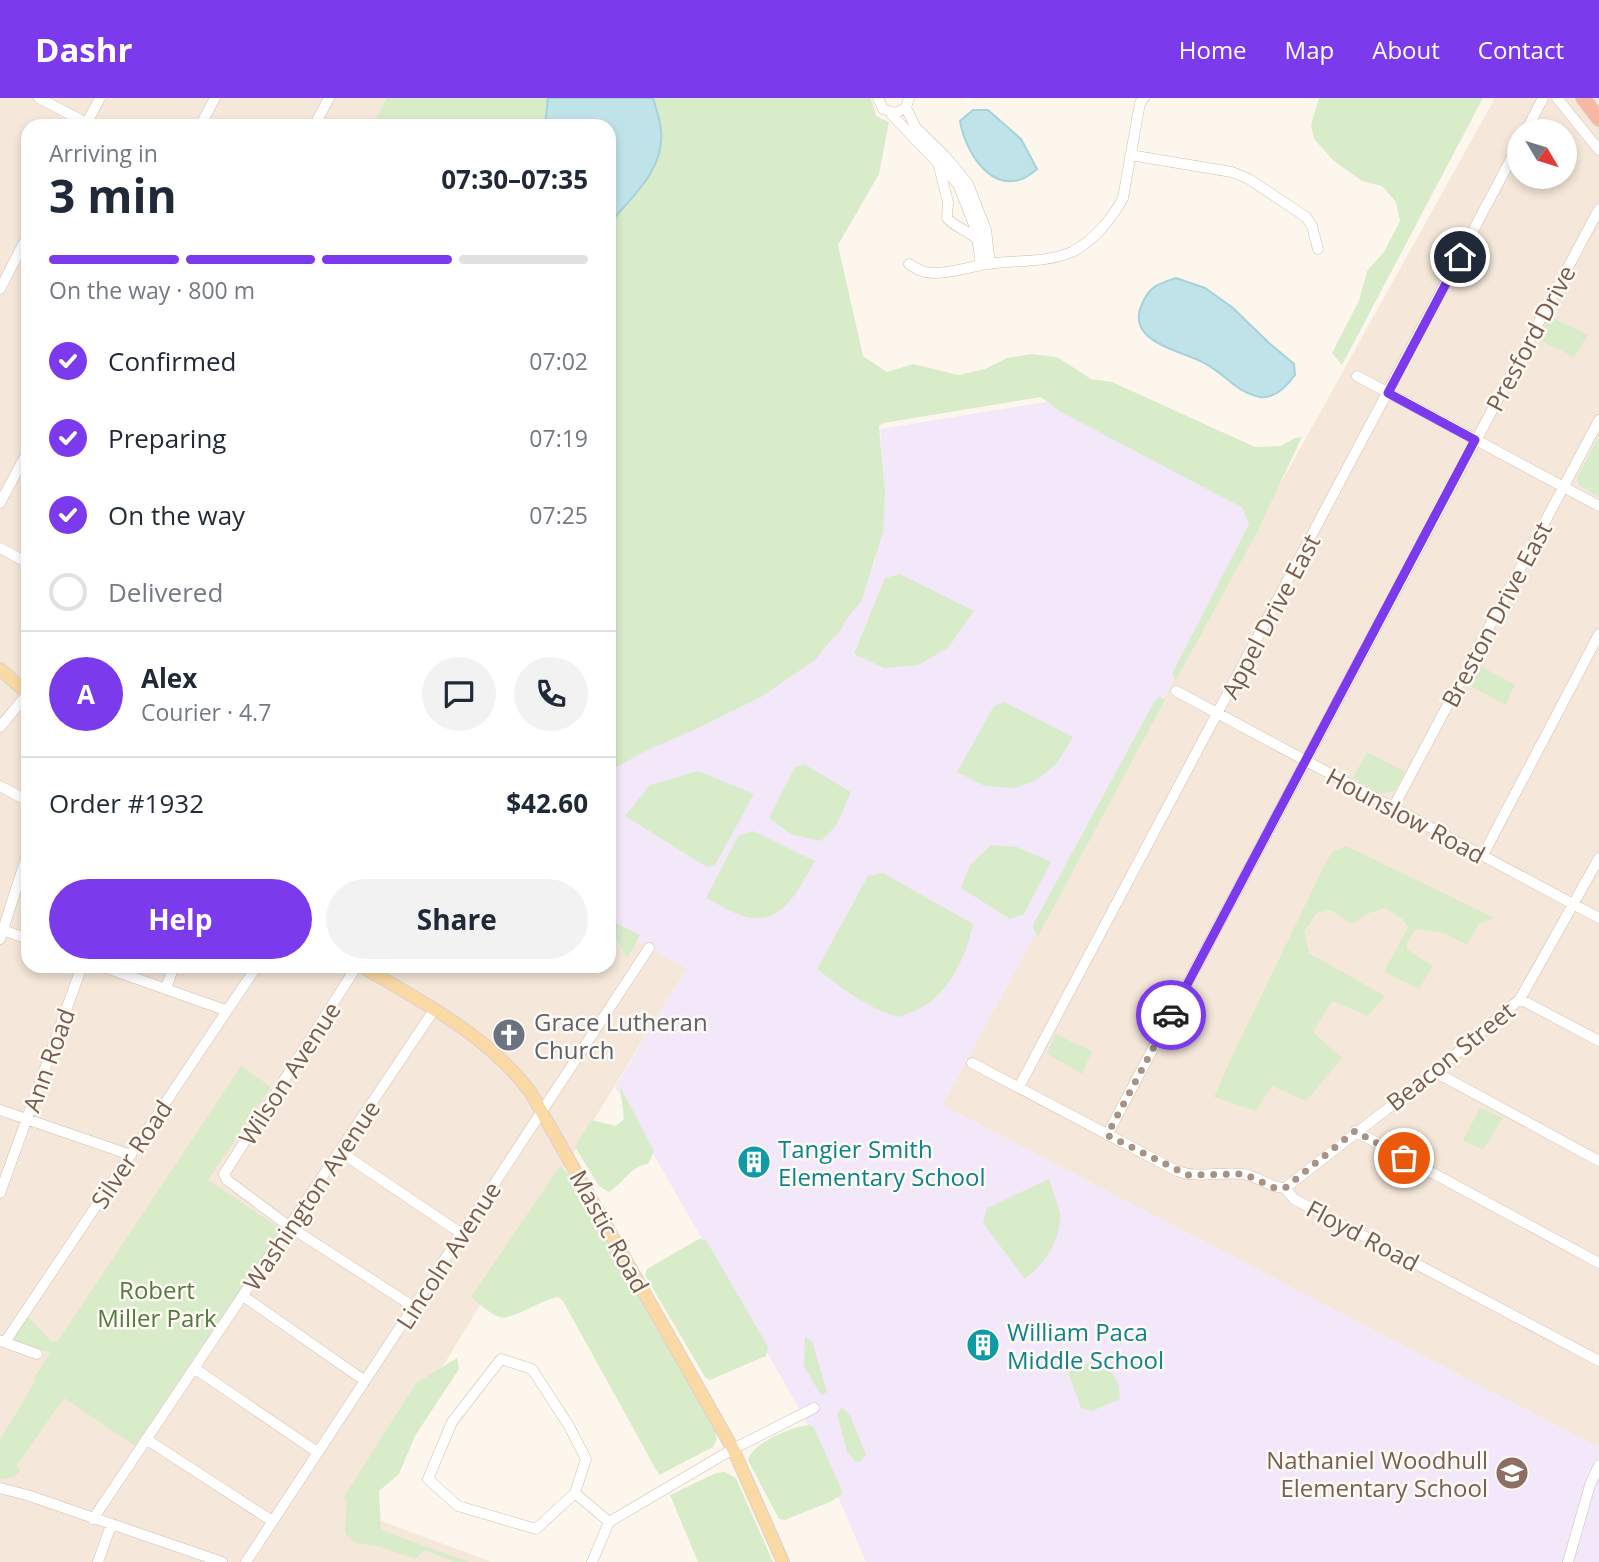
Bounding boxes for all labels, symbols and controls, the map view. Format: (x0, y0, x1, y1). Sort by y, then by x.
text: Dashr (35, 27, 132, 72)
text: Home (1179, 33, 1247, 66)
text: Map (1285, 33, 1334, 66)
text: About (1372, 33, 1440, 66)
text: Contact (1478, 33, 1564, 66)
north arrow (1507, 119, 1577, 189)
map controls (1507, 119, 1577, 189)
text: Arriving in (49, 137, 158, 169)
text: 07:30–07:35 (441, 161, 588, 197)
text: 3 min (49, 164, 177, 226)
pin (1430, 227, 1490, 287)
icon: home (1441, 238, 1479, 276)
street label: Presford Drive (1478, 259, 1582, 417)
text: On the way · 800 m (49, 274, 255, 306)
icon: check (49, 342, 87, 380)
text: Confirmed (108, 343, 236, 379)
text: 07:02 (529, 345, 588, 377)
icon: check (49, 419, 87, 457)
text: Preparing (108, 420, 226, 456)
text: 07:19 (529, 422, 588, 454)
icon: check (49, 496, 87, 534)
text: On the way (108, 497, 245, 533)
text: 07:25 (529, 499, 588, 531)
street label: Breston Drive East (1433, 515, 1559, 713)
street label: Appel Drive East (1213, 528, 1327, 704)
text: Delivered (108, 574, 223, 610)
button: chat (422, 657, 496, 731)
button: phone (514, 657, 588, 731)
text: Alex (141, 660, 197, 696)
text: A (77, 676, 95, 712)
text: Courier · 4.7 (141, 696, 271, 728)
street label: Hounslow Road (1321, 759, 1491, 871)
text: Order #1932 (49, 785, 204, 821)
text: $42.60 (506, 785, 588, 821)
button: Help (49, 879, 312, 959)
button: Share (326, 879, 588, 959)
courier (1136, 980, 1206, 1050)
street label: Beacon Street (1379, 994, 1521, 1118)
street label: Wilson Avenue (230, 995, 348, 1151)
icon: car (1152, 996, 1190, 1034)
street label: Ann Road (14, 1004, 82, 1116)
place label: Grace Lutheran Church (534, 1005, 708, 1066)
church icon: Grace Lutheran Church (490, 1016, 528, 1054)
street label: Silver Road (83, 1093, 179, 1215)
street label: Washington Avenue (235, 1093, 387, 1297)
pin (1374, 1128, 1434, 1188)
place label: Tangier Smith Elementary School (778, 1132, 986, 1193)
icon: bag (1385, 1139, 1423, 1177)
building icon: Tangier Smith Elementary School (735, 1143, 773, 1181)
street label: Mastic Road (563, 1164, 657, 1298)
street label: Lincoln Avenue (388, 1175, 508, 1335)
street label: Floyd Road (1301, 1192, 1425, 1278)
park label: Robert Miller Park (97, 1273, 217, 1334)
place label: William Paca Middle School (1007, 1315, 1164, 1376)
building icon: William Paca Middle School (964, 1326, 1002, 1364)
place label: Nathaniel Woodhull Elementary School (1266, 1443, 1488, 1504)
school or university icon: Nathaniel Woodhull Elementary School (1493, 1454, 1531, 1492)

